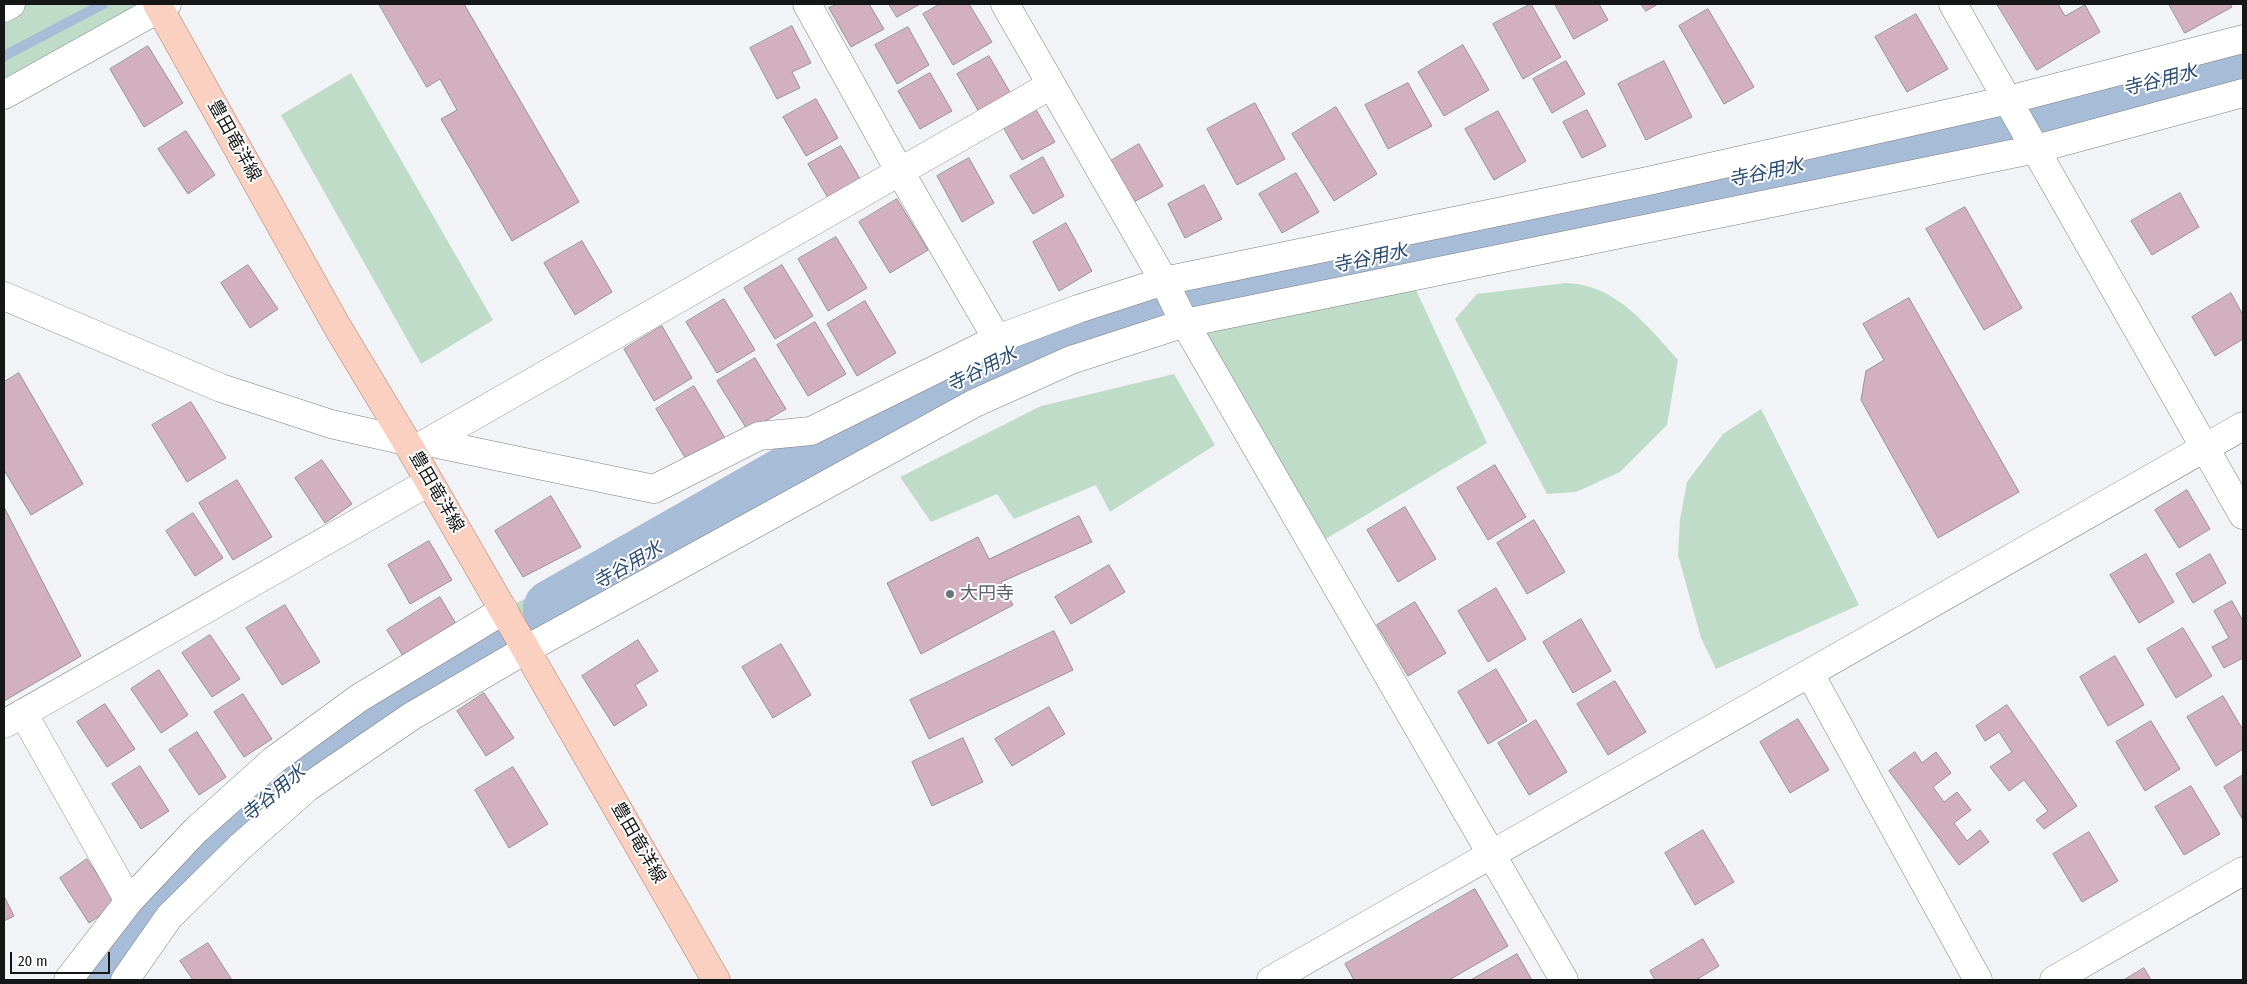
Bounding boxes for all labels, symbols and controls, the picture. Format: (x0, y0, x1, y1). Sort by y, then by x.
water label: 寺谷用水 (2120, 61, 2200, 101)
street label: 豊田竜洋線 (203, 96, 265, 186)
water label: 寺谷用水 (1726, 154, 1806, 192)
water label: 寺谷用水 (1330, 240, 1410, 278)
water label: 寺谷用水 (943, 343, 1021, 397)
street label: 豊田竜洋線 (404, 448, 468, 536)
water label: 寺谷用水 (589, 537, 667, 595)
place label: 大円寺 (960, 583, 1014, 605)
marker: 大円寺 (944, 588, 956, 600)
water label: 寺谷用水 (238, 761, 310, 827)
street label: 豊田竜洋線 (606, 799, 670, 887)
scale bar (12, 942, 112, 974)
text: 20 m (18, 952, 48, 970)

